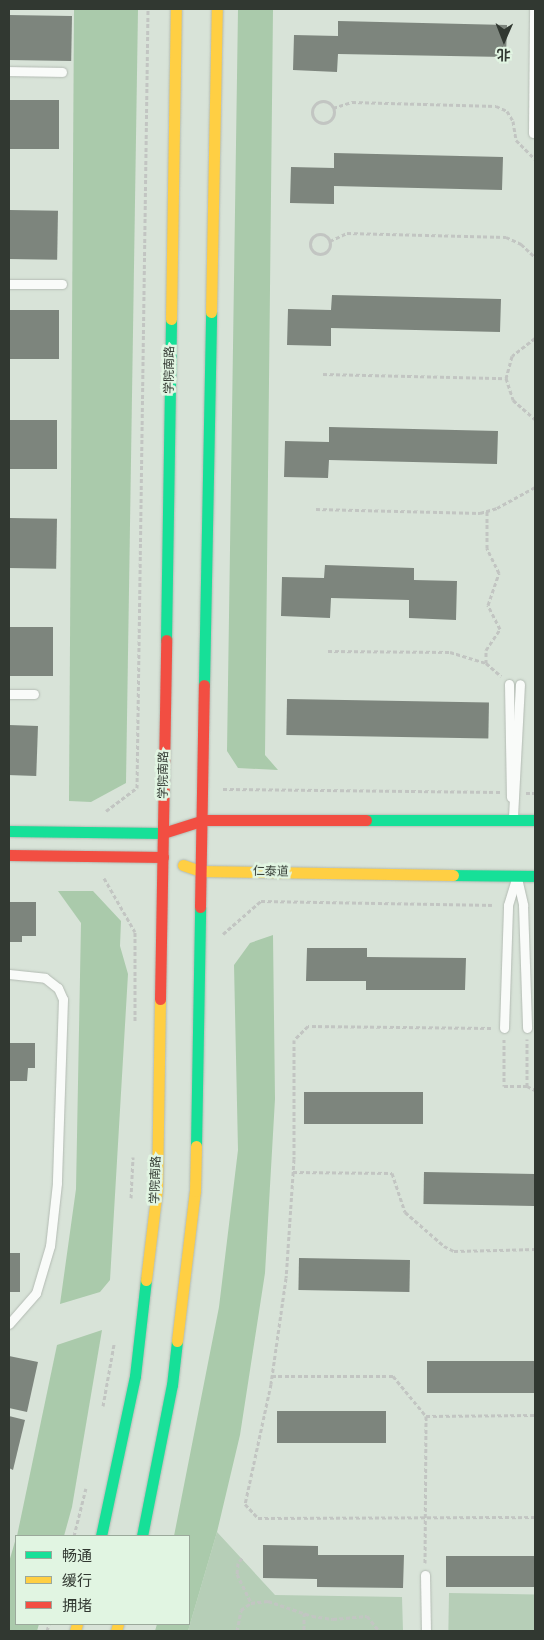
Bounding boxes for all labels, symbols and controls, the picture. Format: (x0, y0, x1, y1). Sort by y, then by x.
north arrow (479, 15, 529, 65)
text: 北 (497, 47, 511, 63)
street label: 学院南路 (162, 346, 178, 394)
street label: 学院南路 (156, 751, 172, 799)
street label: 仁泰道 (253, 864, 289, 880)
street label: 学院南路 (148, 1156, 164, 1204)
legend (15, 1535, 190, 1625)
text: 畅通 (62, 1547, 92, 1564)
text: 缓行 (62, 1572, 92, 1589)
text: 拥堵 (62, 1597, 92, 1614)

